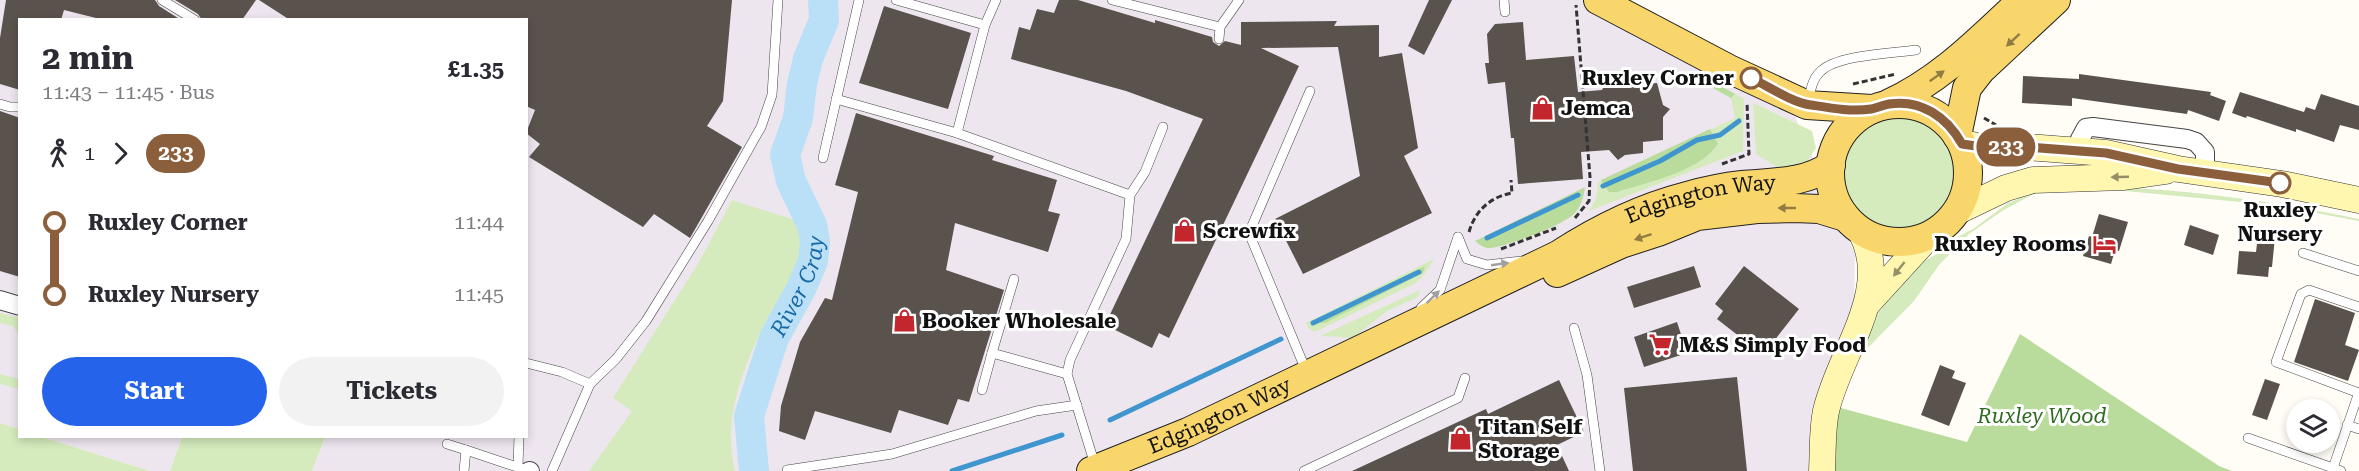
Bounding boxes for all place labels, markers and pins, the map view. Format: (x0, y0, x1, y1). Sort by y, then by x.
place label: Ruxley Corner (1582, 66, 1734, 90)
marker: Ruxley Corner (1740, 67, 1762, 89)
shop icon: Jemca (1530, 95, 1556, 121)
place label: Jemca (1561, 96, 1631, 120)
marker: Ruxley Nursery (2269, 172, 2291, 194)
place label: Ruxley Nursery (2238, 198, 2323, 246)
shop icon: Screwfix (1172, 218, 1198, 244)
place label: Screwfix (1203, 219, 1296, 243)
hotel icon: Ruxley Rooms (2091, 231, 2117, 257)
place label: Ruxley Rooms (1934, 232, 2086, 256)
shop icon: Booker Wholesale (891, 308, 917, 334)
place label: Booker Wholesale (922, 309, 1116, 333)
supermarket icon: M&S Simply Food (1648, 332, 1674, 358)
place label: M&S Simply Food (1679, 333, 1866, 357)
place label: Titan Self Storage (1478, 415, 1583, 463)
shop icon: Titan Self Storage (1447, 426, 1473, 452)

